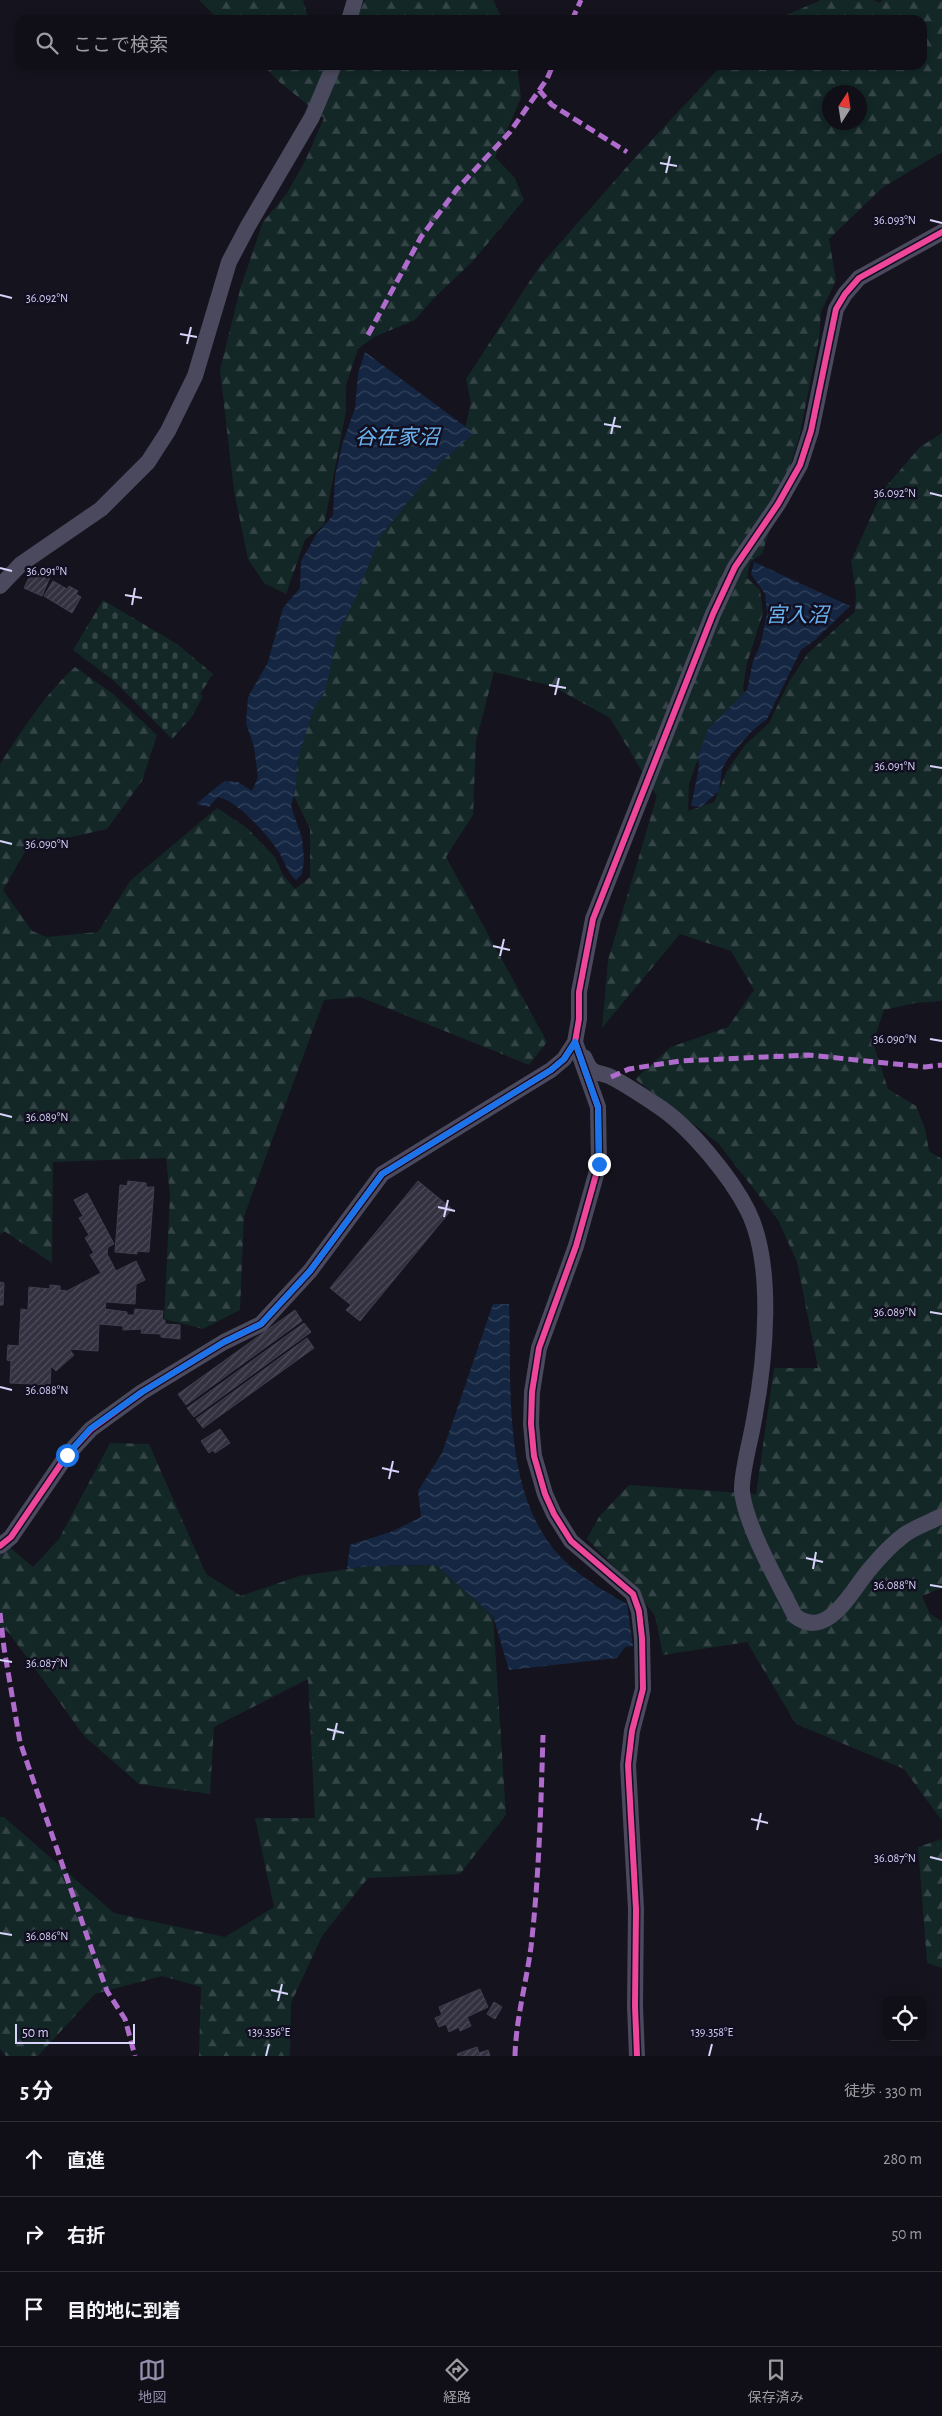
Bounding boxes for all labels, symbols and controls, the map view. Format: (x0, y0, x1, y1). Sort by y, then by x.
search box (15, 15, 927, 70)
icon: search (33, 29, 61, 57)
text: ここで検索 (73, 36, 168, 55)
north arrow (822, 85, 867, 130)
text: 36.093°N (874, 214, 916, 226)
text: 36.092°N (26, 292, 68, 304)
water label: 谷在家沼 (355, 426, 442, 448)
text: 36.092°N (874, 487, 916, 499)
text: 36.091°N (26, 565, 68, 577)
water label: 宮入沼 (766, 604, 831, 626)
text: 36.091°N (874, 760, 916, 772)
text: 36.090°N (25, 838, 69, 850)
text: 36.090°N (873, 1033, 917, 1045)
text: 36.089°N (26, 1111, 68, 1123)
route end (588, 1153, 611, 1176)
text: 36.089°N (874, 1306, 916, 1318)
text: 36.088°N (26, 1384, 68, 1396)
route start (56, 1444, 79, 1467)
text: 36.088°N (874, 1579, 916, 1591)
text: 36.087°N (26, 1657, 68, 1669)
text: 36.087°N (874, 1852, 916, 1864)
text: 36.086°N (26, 1930, 68, 1942)
map controls (882, 1996, 927, 2041)
button: locate (882, 1996, 927, 2041)
scale bar (15, 2021, 135, 2044)
text: 50 m (22, 2026, 49, 2040)
text: 139.356°E (248, 2026, 290, 2038)
text: 139.358°E (691, 2026, 733, 2038)
text: 5 分 (20, 2081, 53, 2102)
text: 徒歩 · 330 m (844, 2083, 922, 2099)
icon: ahead (20, 2145, 48, 2173)
text: 280 m (883, 2151, 922, 2167)
text: 直進 (67, 2152, 105, 2171)
icon: right (20, 2220, 48, 2248)
text: 50 m (891, 2226, 922, 2242)
text: 右折 (67, 2227, 105, 2246)
icon: arrive (20, 2295, 48, 2323)
text: 目的地に到着 (67, 2302, 181, 2321)
tab: 地図 (138, 2356, 166, 2407)
tab: 経路 (443, 2356, 471, 2407)
tab: 保存済み (748, 2356, 804, 2407)

